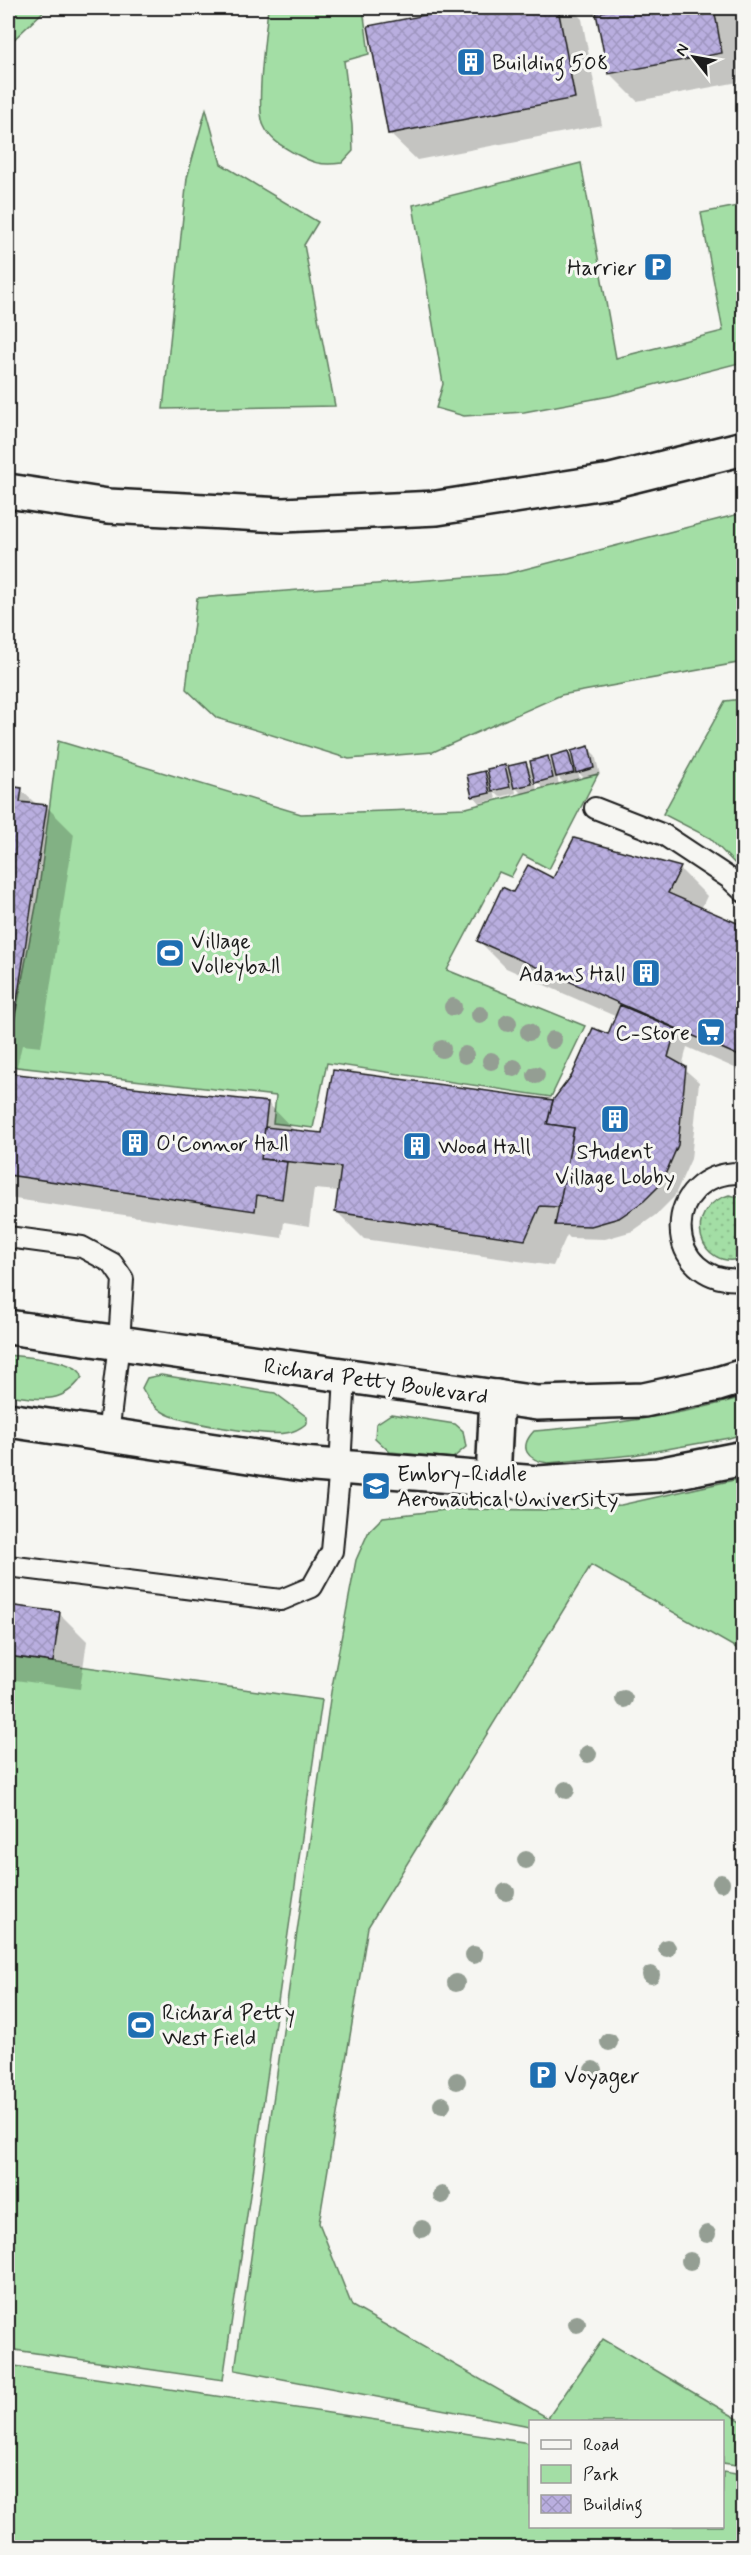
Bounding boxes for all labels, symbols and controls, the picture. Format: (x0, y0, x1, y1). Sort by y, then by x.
north arrow (664, 27, 724, 87)
text: N (671, 40, 694, 60)
building icon: Building 508 (455, 46, 487, 78)
place label: Building 508 (492, 50, 609, 81)
parking icon: Harrier (642, 251, 674, 283)
place label: Harrier (567, 255, 637, 283)
place label: Village Volleyball (191, 928, 281, 981)
sports icon: Village Volleyball (154, 937, 186, 969)
building icon: Adams Hall (630, 957, 662, 989)
place label: Adams Hall (519, 961, 625, 989)
supermarket icon: C-Store (695, 1016, 727, 1048)
place label: C-Store (615, 1020, 690, 1048)
building icon: Student Village Lobby (599, 1103, 631, 1135)
building icon: O'Connor Hall (119, 1127, 151, 1159)
building icon: Wood Hall (401, 1130, 433, 1162)
place label: O'Connor Hall (156, 1131, 289, 1159)
place label: Wood Hall (438, 1134, 531, 1162)
place label: Student Village Lobby (555, 1139, 675, 1193)
street label: Richard Petty Boulevard (262, 1352, 490, 1412)
place label: Embry-Riddle Aeronautical University (397, 1461, 619, 1514)
school or university icon: Embry-Riddle Aeronautical University (360, 1470, 392, 1502)
place label: Richard Petty West Field (162, 2000, 295, 2053)
sports icon: Richard Petty West Field (125, 2009, 157, 2041)
parking icon: Voyager (527, 2059, 559, 2091)
place label: Voyager (564, 2063, 640, 2094)
legend (529, 2420, 724, 2528)
text: Road (583, 2433, 619, 2457)
text: Park (583, 2463, 619, 2487)
text: Building (583, 2493, 643, 2519)

